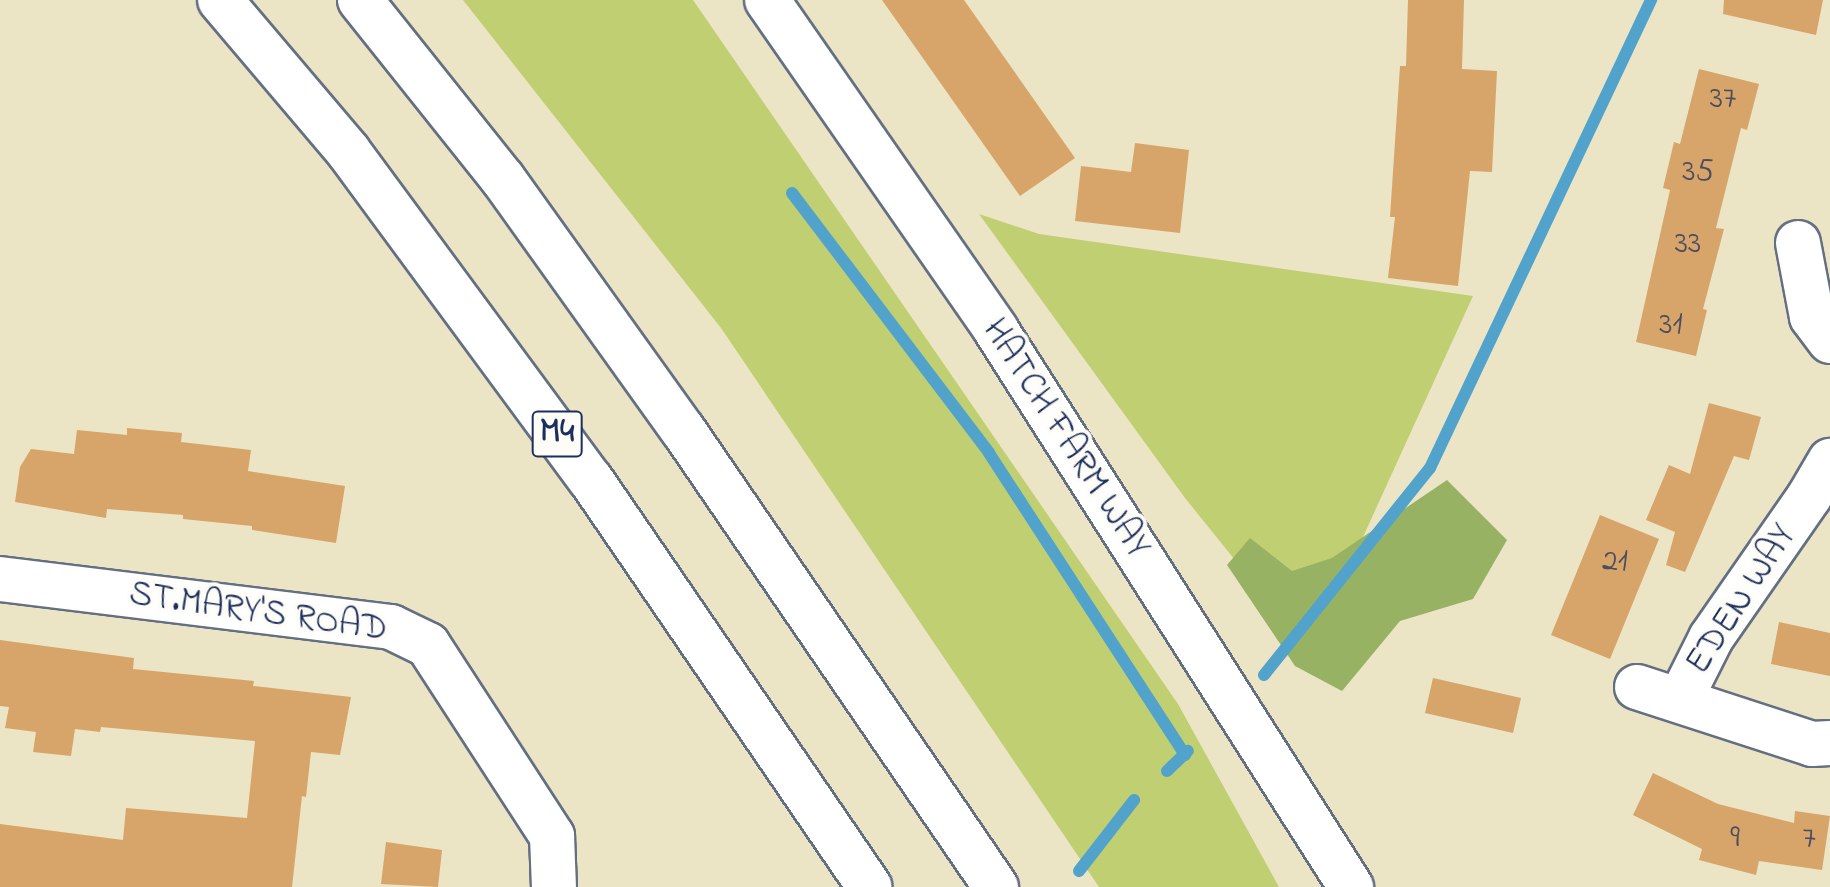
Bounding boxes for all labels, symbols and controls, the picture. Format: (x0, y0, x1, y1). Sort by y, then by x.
house number: 37 (1710, 81, 1736, 119)
house number: 35 (1682, 154, 1714, 192)
house number: 33 (1675, 226, 1701, 264)
house number: 31 (1659, 307, 1683, 345)
street label: HATCH FARM WAY (972, 311, 1158, 567)
road number: M4 (531, 404, 583, 464)
street label: EDEN WAY (1678, 517, 1806, 683)
house number: 21 (1602, 544, 1628, 582)
street label: ST.MARY'S ROAD (126, 574, 390, 652)
house number: 9 (1730, 820, 1740, 858)
house number: 7 (1802, 821, 1816, 859)

